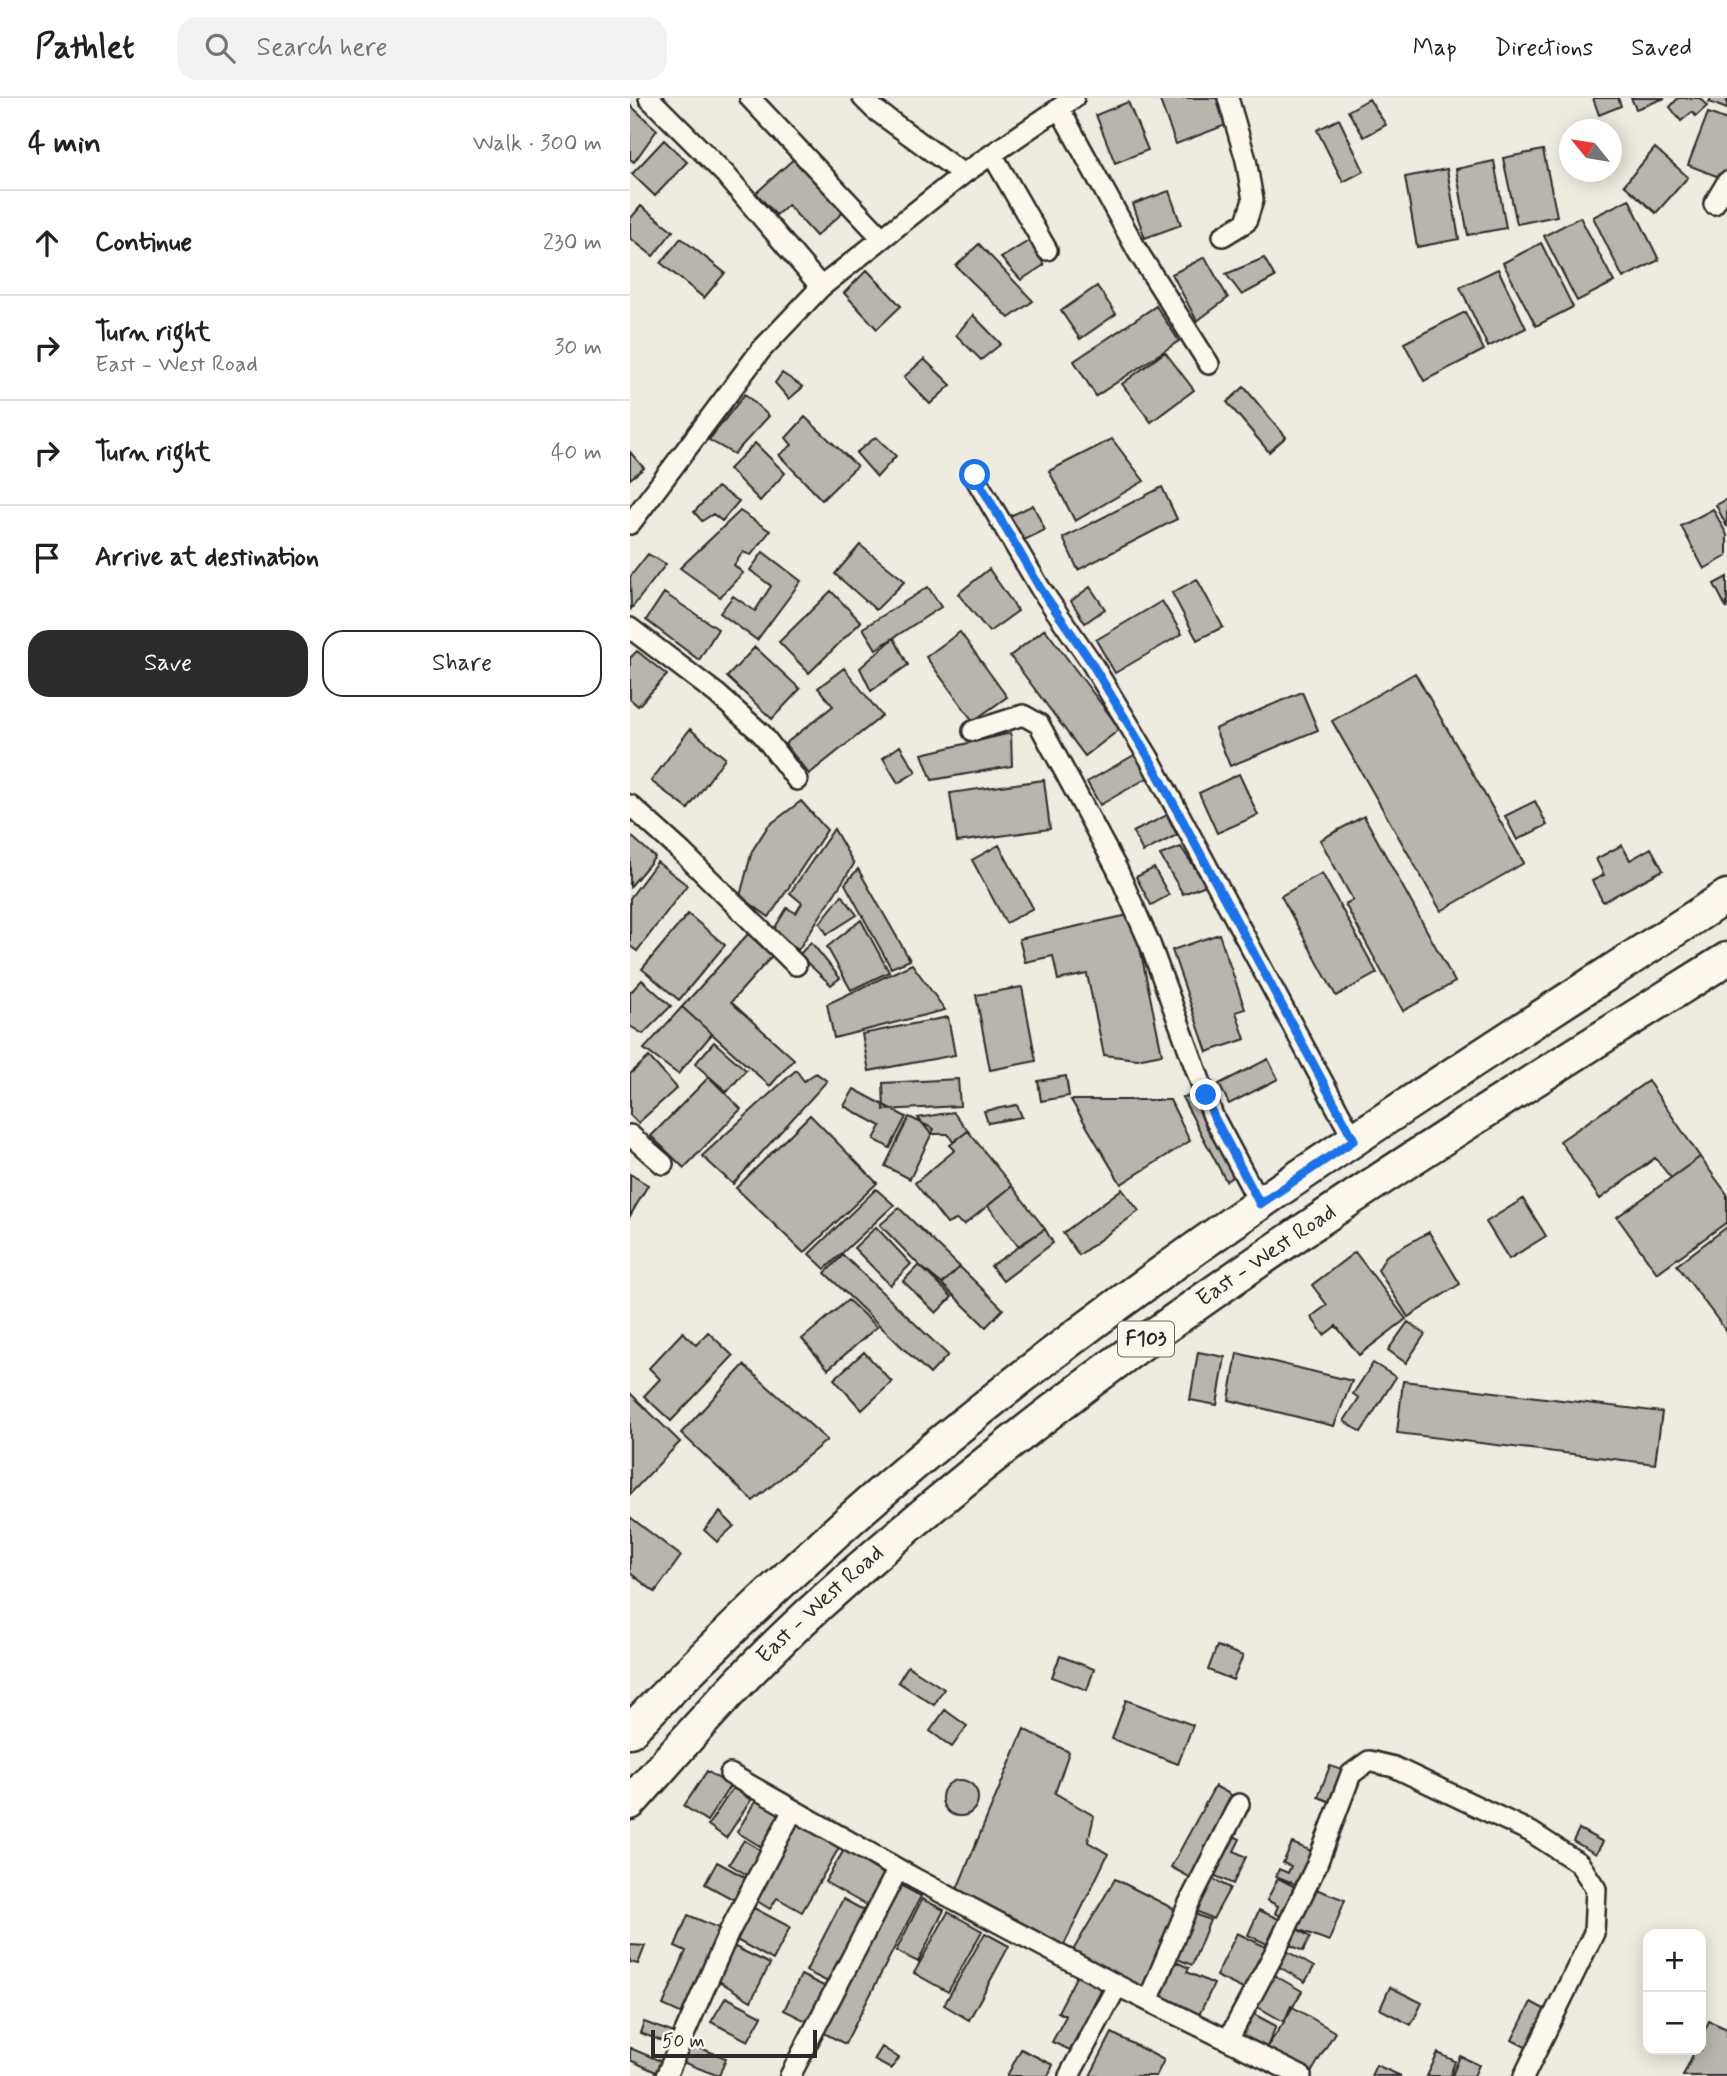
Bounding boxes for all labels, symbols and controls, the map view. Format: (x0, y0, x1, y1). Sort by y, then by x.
search box (177, 17, 667, 80)
text: Pathlet (35, 26, 135, 70)
icon: search (201, 29, 239, 67)
text: Search here (257, 31, 387, 65)
text: Map (1413, 33, 1457, 64)
text: Directions (1495, 33, 1593, 64)
text: Saved (1631, 33, 1692, 64)
north arrow (1559, 119, 1622, 182)
text: 4 min (28, 124, 101, 163)
text: Walk · 300 m (473, 129, 602, 159)
icon: ahead (28, 224, 66, 262)
text: Continue (95, 226, 192, 260)
text: 230 m (543, 228, 602, 258)
text: Turn right (95, 316, 211, 350)
icon: right (28, 329, 66, 367)
text: 30 m (554, 333, 602, 363)
text: East - West Road (95, 350, 258, 380)
icon: right (28, 434, 66, 472)
text: Turn right (95, 436, 211, 470)
text: 40 m (551, 438, 602, 468)
route start (959, 459, 990, 490)
icon: arrive (28, 539, 66, 577)
text: Arrive at destination (95, 541, 319, 575)
button: Save (28, 630, 308, 697)
button: Share (322, 630, 602, 697)
route end (1190, 1079, 1221, 1110)
street label: East - West Road (1191, 1198, 1342, 1314)
road number: F103 (1118, 1322, 1174, 1356)
street label: East - West Road (750, 1539, 890, 1671)
map controls (1643, 1929, 1706, 2055)
button: + (1643, 1929, 1706, 1992)
button: − (1643, 1992, 1706, 2055)
scale bar (651, 2027, 817, 2059)
text: 50 m (662, 2029, 705, 2054)

